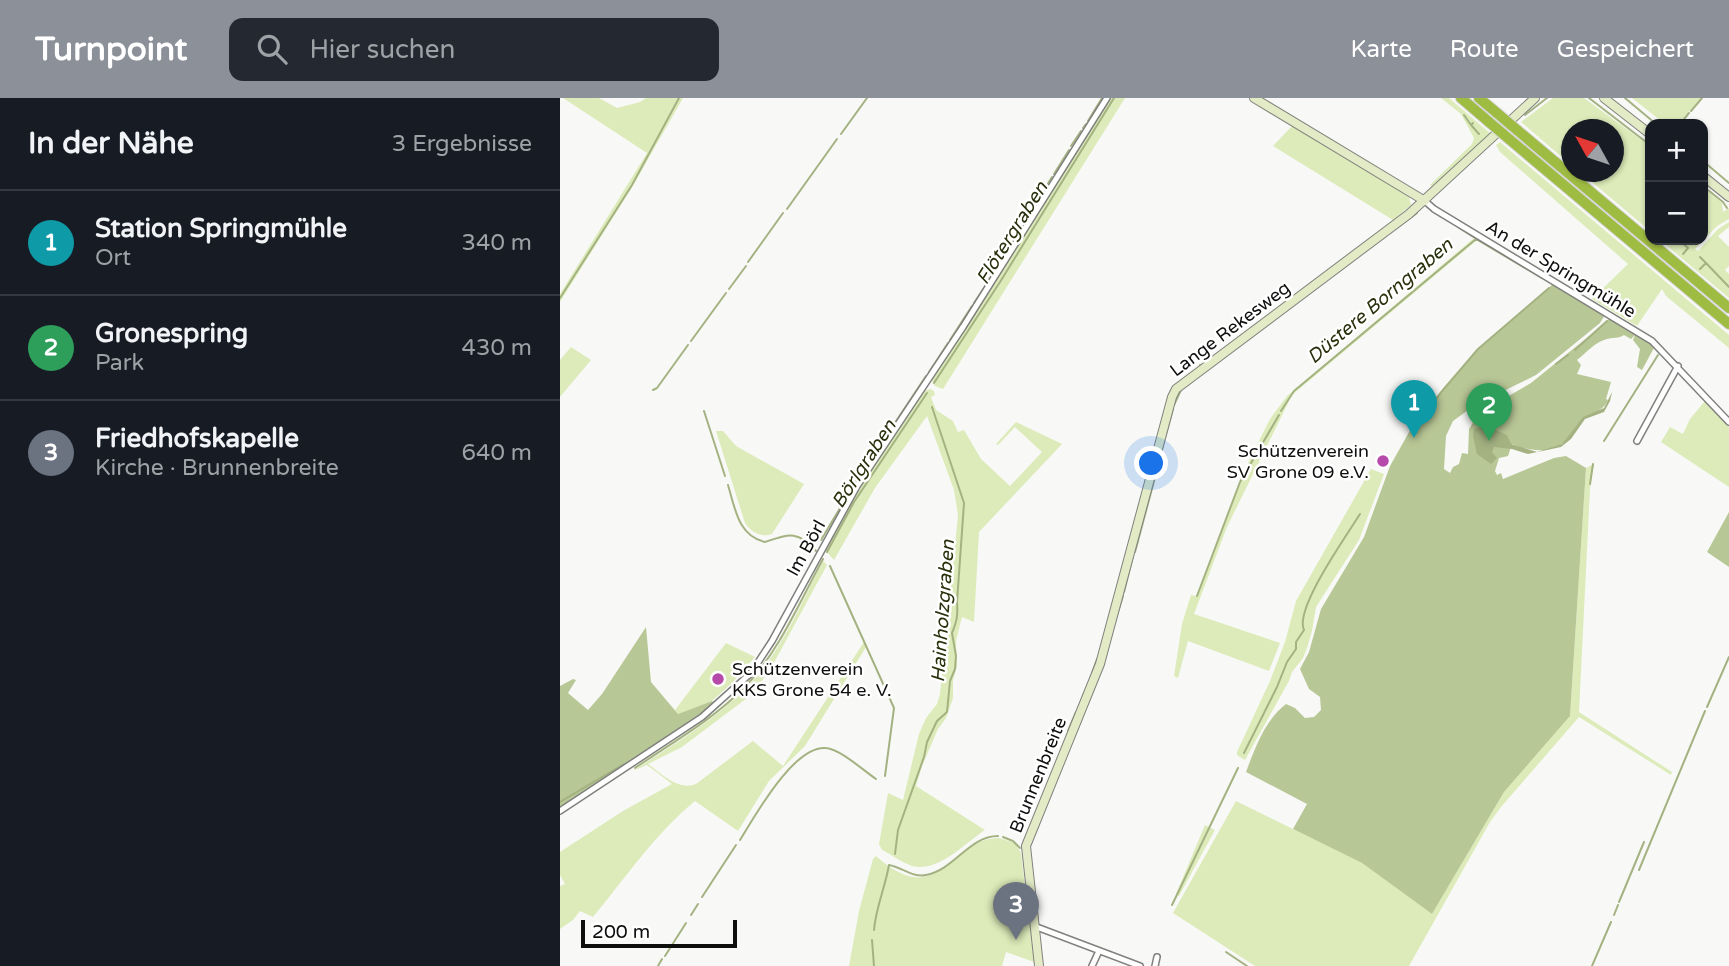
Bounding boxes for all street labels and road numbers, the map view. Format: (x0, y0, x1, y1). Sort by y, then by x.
street label: An der Springmühle (1482, 216, 1640, 322)
street label: Lange Rekesweg (1166, 277, 1294, 381)
street label: Im Börl (782, 516, 830, 580)
street label: Brunnenbreite (1005, 714, 1071, 836)

